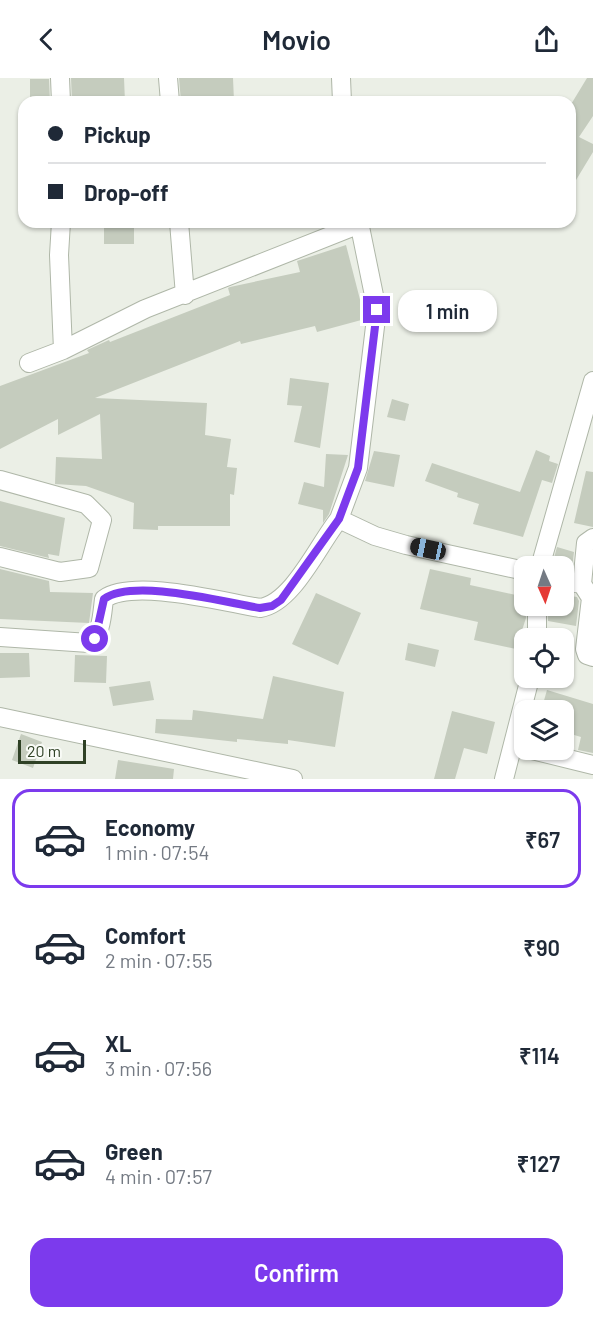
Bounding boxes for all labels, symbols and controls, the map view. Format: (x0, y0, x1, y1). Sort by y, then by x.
icon: back (30, 23, 63, 56)
text: Movio (262, 23, 331, 55)
icon: share (530, 23, 563, 56)
text: Pickup (84, 121, 151, 147)
text: Drop-off (84, 179, 168, 205)
callout: 1 min (398, 289, 497, 331)
route end (363, 296, 390, 323)
text: 1 min (426, 299, 469, 323)
car (409, 536, 447, 562)
north arrow (514, 556, 574, 616)
map controls (514, 556, 574, 760)
route start (81, 625, 108, 652)
button: locate (514, 628, 574, 688)
button: layers (514, 700, 574, 760)
scale bar (18, 737, 86, 764)
text: 20 m (27, 741, 61, 760)
icon: car (33, 812, 87, 866)
text: Economy (105, 814, 195, 840)
text: ₹67 (525, 826, 560, 852)
text: 1 min · 07:54 (105, 840, 209, 864)
icon: car (33, 920, 87, 974)
text: Comfort (105, 922, 186, 948)
text: ₹90 (523, 934, 560, 960)
text: 2 min · 07:55 (105, 948, 212, 972)
icon: car (33, 1028, 87, 1082)
text: XL (105, 1030, 131, 1056)
text: ₹114 (519, 1042, 560, 1068)
text: 3 min · 07:56 (105, 1056, 212, 1080)
icon: car (33, 1136, 87, 1190)
text: Green (105, 1138, 163, 1164)
text: ₹127 (517, 1150, 560, 1176)
text: 4 min · 07:57 (105, 1164, 212, 1188)
button: Confirm (30, 1238, 563, 1307)

